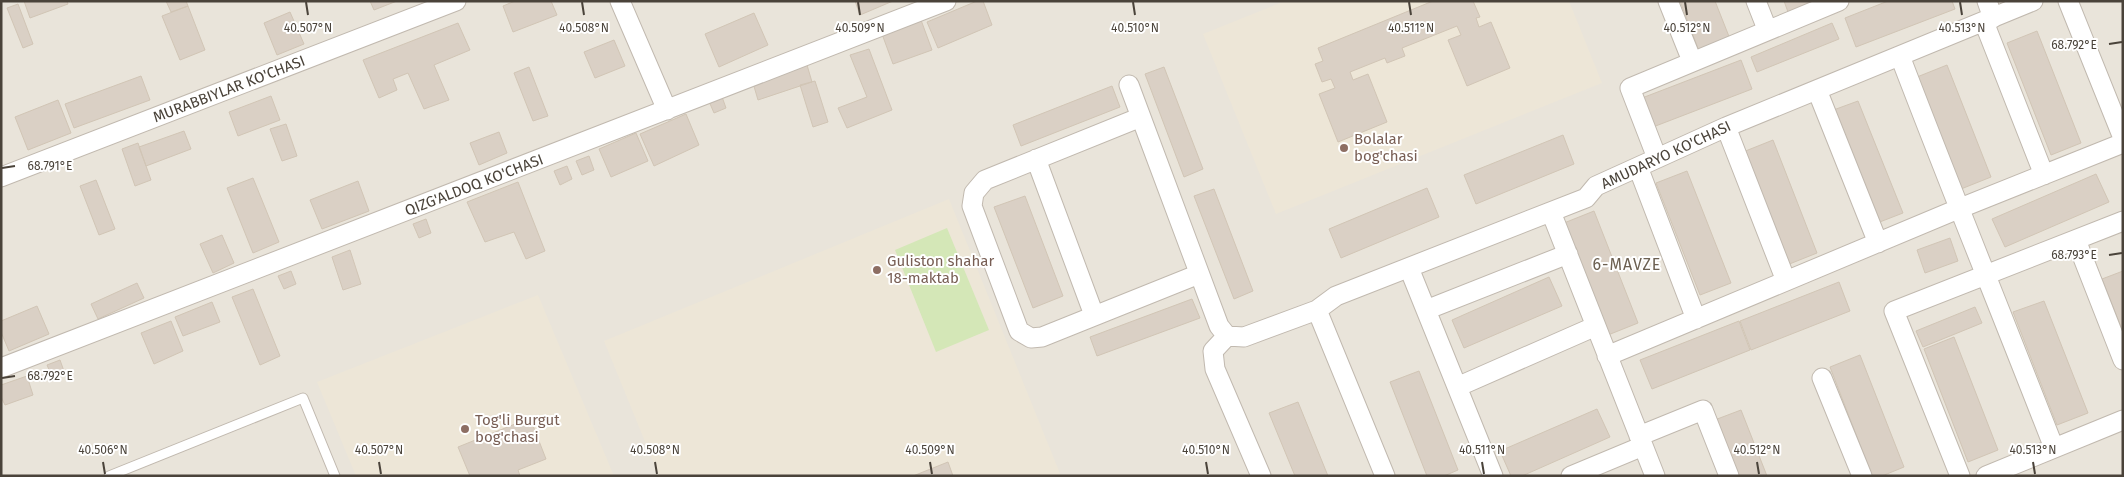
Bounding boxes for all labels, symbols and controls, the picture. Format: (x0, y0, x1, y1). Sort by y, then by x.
text: 40.507°N (284, 21, 332, 35)
text: 40.508°N (559, 21, 609, 35)
text: 40.509°N (835, 21, 885, 35)
text: 40.510°N (1111, 21, 1159, 35)
text: 40.511°N (1388, 21, 1434, 35)
text: 40.512°N (1663, 21, 1711, 35)
text: 40.513°N (1938, 21, 1986, 35)
text: 68.792°E (2051, 38, 2097, 52)
street label: MURABBIYLAR KO'CHASI (150, 52, 308, 126)
street label: AMUDARYO KO'CHASI (1598, 117, 1734, 193)
place label: Bolalar bog'chasi (1354, 130, 1418, 165)
marker: Bolalar bog'chasi (1338, 142, 1350, 154)
street label: QIZG'ALDOQ KO'CHASI (402, 150, 546, 220)
text: 68.791°E (28, 159, 72, 173)
text: 68.793°E (2051, 248, 2097, 262)
place label: Guliston shahar 18-maktab (887, 252, 994, 287)
district label: 6-MAVZE (1593, 255, 1661, 274)
marker: Guliston shahar 18-maktab (871, 264, 883, 276)
text: 68.792°E (27, 369, 73, 383)
place label: Tog'li Burgut bog'chasi (475, 411, 560, 446)
marker: Tog'li Burgut bog'chasi (459, 423, 471, 435)
text: 40.506°N (78, 443, 128, 457)
text: 40.507°N (355, 443, 403, 457)
text: 40.508°N (630, 443, 680, 457)
text: 40.509°N (905, 443, 955, 457)
text: 40.510°N (1182, 443, 1230, 457)
text: 40.511°N (1459, 443, 1505, 457)
text: 40.512°N (1733, 443, 1781, 457)
text: 40.513°N (2009, 443, 2057, 457)

